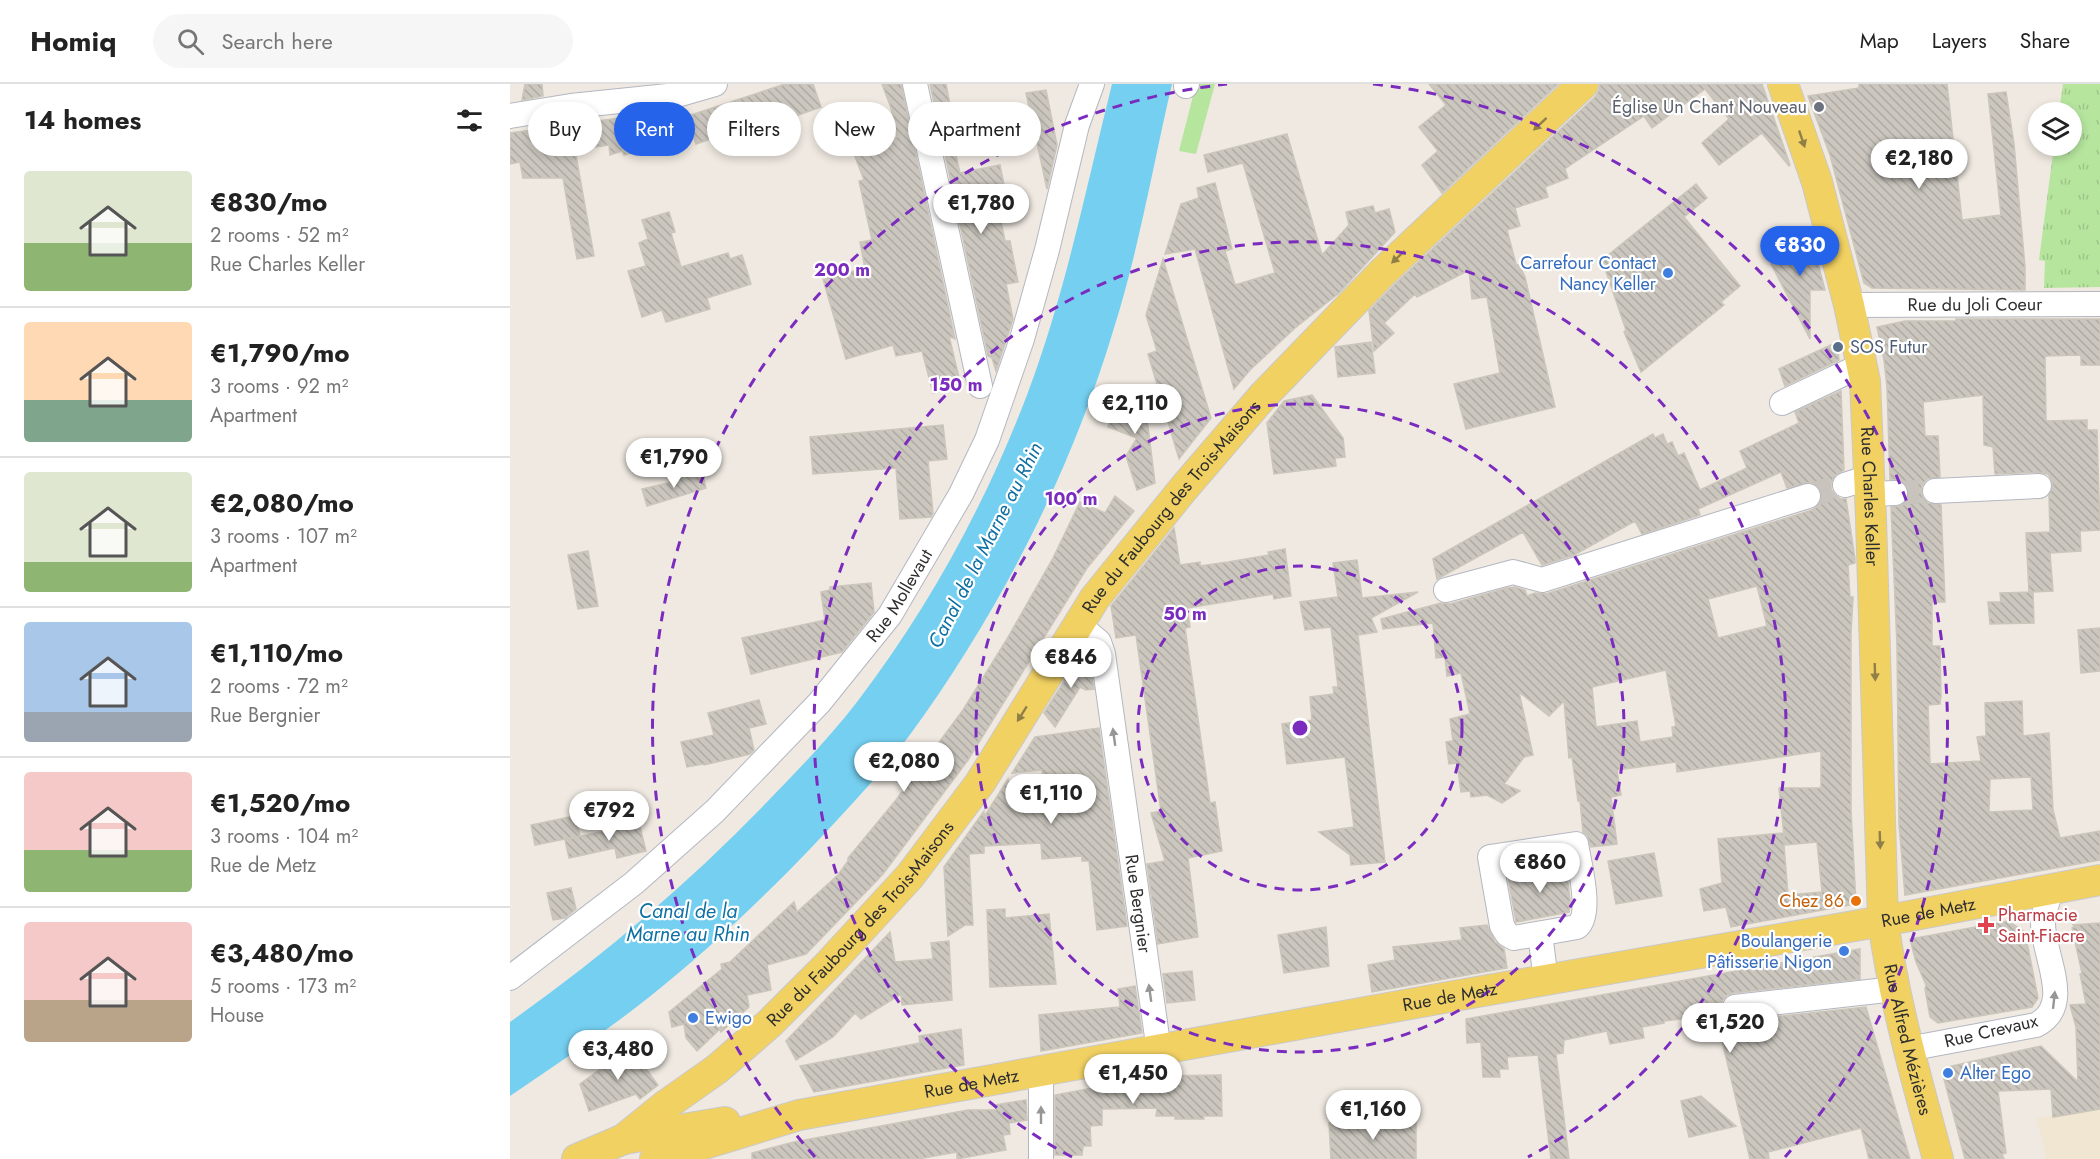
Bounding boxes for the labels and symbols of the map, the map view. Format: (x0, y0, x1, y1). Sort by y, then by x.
place label: Église Un Chant Nouveau (1612, 94, 1807, 120)
marker: Église Un Chant Nouveau (1812, 100, 1826, 114)
one-way arrow (1533, 117, 1548, 131)
one-way arrow (1797, 130, 1807, 148)
pin: €2,180 (1870, 139, 1968, 190)
pin: €1,780 (932, 184, 1030, 235)
pin: €830 (1764, 226, 1836, 277)
one-way arrow (1391, 250, 1405, 264)
place label: Carrefour Contact Nancy Keller (1520, 250, 1657, 297)
text: 200 m (814, 257, 870, 283)
marker: Carrefour Contact Nancy Keller (1661, 266, 1675, 280)
street label: Rue du Joli Coeur (1908, 291, 2043, 318)
place label: SOS Futur (1850, 334, 1928, 360)
marker: SOS Futur (1831, 340, 1845, 354)
text: 150 m (930, 372, 982, 398)
pin: €2,110 (1086, 384, 1184, 435)
street label: Rue du Faubourg des Trois-Maisons (1076, 394, 1267, 618)
street label: Rue Charles Keller (1854, 426, 1885, 567)
water label: Canal de la Marne au Rhin (921, 437, 1050, 653)
pin: €1,790 (625, 438, 723, 489)
text: 100 m (1044, 486, 1098, 512)
street label: Rue Mollevaut (860, 544, 939, 648)
text: 50 m (1163, 601, 1207, 627)
pin: €846 (1035, 638, 1107, 689)
one-way arrow (1871, 662, 1880, 681)
one-way arrow (1016, 706, 1027, 722)
centre of rings (1290, 718, 1310, 738)
one-way arrow (1110, 728, 1119, 747)
pin: €2,080 (855, 742, 953, 793)
pin: €1,110 (1002, 774, 1100, 825)
pin: €792 (573, 791, 645, 842)
street label: Rue du Faubourg des Trois-Maisons (761, 815, 960, 1032)
one-way arrow (1876, 830, 1885, 849)
pin: €860 (1504, 843, 1576, 894)
street label: Rue Bergnier (1118, 853, 1158, 955)
place label: Chez 86 (1779, 888, 1844, 914)
street label: Rue de Metz (1879, 891, 1979, 934)
marker: Chez 86 (1849, 894, 1863, 908)
water label: Canal de la Marne au Rhin (626, 897, 750, 949)
place label: Pharmacie Saint-Fiacre (1998, 902, 2085, 949)
marker: Pharmacie Saint-Fiacre (1979, 918, 1993, 932)
place label: Boulangerie Pâtisserie Nigon (1707, 928, 1832, 975)
marker: Boulangerie Pâtisserie Nigon (1837, 944, 1851, 958)
street label: Rue Alfred Mézières (1877, 962, 1939, 1118)
street label: Rue de Metz (1400, 976, 1500, 1018)
one-way arrow (1145, 983, 1154, 1002)
one-way arrow (2049, 990, 2059, 1009)
pin: €1,520 (1681, 1003, 1779, 1054)
place label: Ewigo (705, 1005, 752, 1031)
street label: Rue Crevaux (1942, 1008, 2041, 1054)
marker: Ewigo (686, 1011, 700, 1025)
pin: €3,480 (569, 1030, 667, 1081)
pin: €1,450 (1084, 1054, 1182, 1105)
place label: Alter Ego (1960, 1060, 2031, 1086)
street label: Rue de Metz (922, 1062, 1022, 1105)
marker: Alter Ego (1941, 1066, 1955, 1080)
pin: €1,160 (1324, 1090, 1422, 1141)
one-way arrow (1036, 1106, 1046, 1125)

